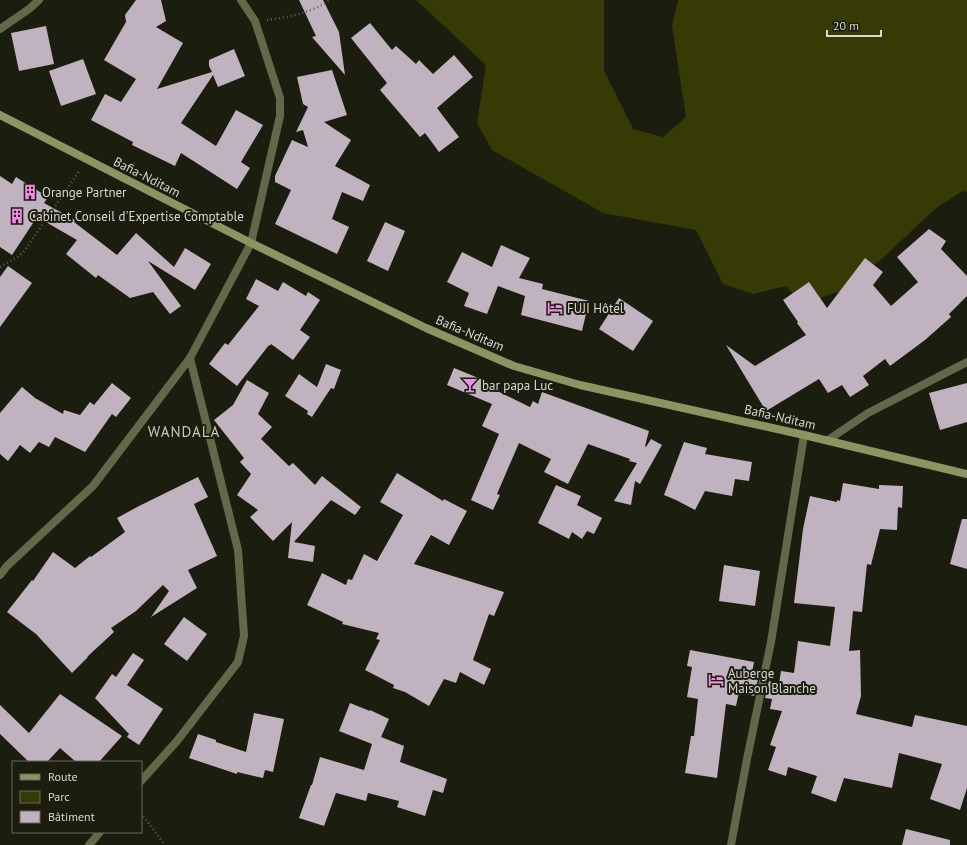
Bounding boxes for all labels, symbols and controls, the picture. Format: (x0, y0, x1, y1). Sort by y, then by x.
scale bar (827, 12, 881, 38)
text: 20 m (833, 18, 859, 33)
street label: Bafia-Nditam (111, 153, 183, 201)
building icon: Orange Partner (21, 183, 39, 201)
place label: Orange Partner (42, 184, 127, 201)
building icon: Cabinet Conseil d'Expertise Comptable (8, 207, 26, 225)
place label: Cabinet Conseil d'Expertise Comptable (29, 208, 244, 225)
hotel icon: FUJI Hôtel (546, 299, 564, 317)
place label: FUJI Hôtel (567, 300, 624, 317)
street label: Bafia-Nditam (433, 311, 507, 355)
bar icon: bar papa Luc (461, 376, 479, 394)
place label: bar papa Luc (482, 377, 553, 394)
street label: Bafia-Nditam (743, 401, 817, 433)
district label: WANDALA (148, 422, 220, 441)
place label: Auberge Maison Blanche (728, 665, 816, 697)
hotel icon: Auberge Maison Blanche (707, 671, 725, 689)
legend (12, 761, 142, 833)
text: Route (48, 769, 78, 784)
text: Parc (48, 789, 70, 804)
text: Bâtiment (48, 809, 95, 824)

